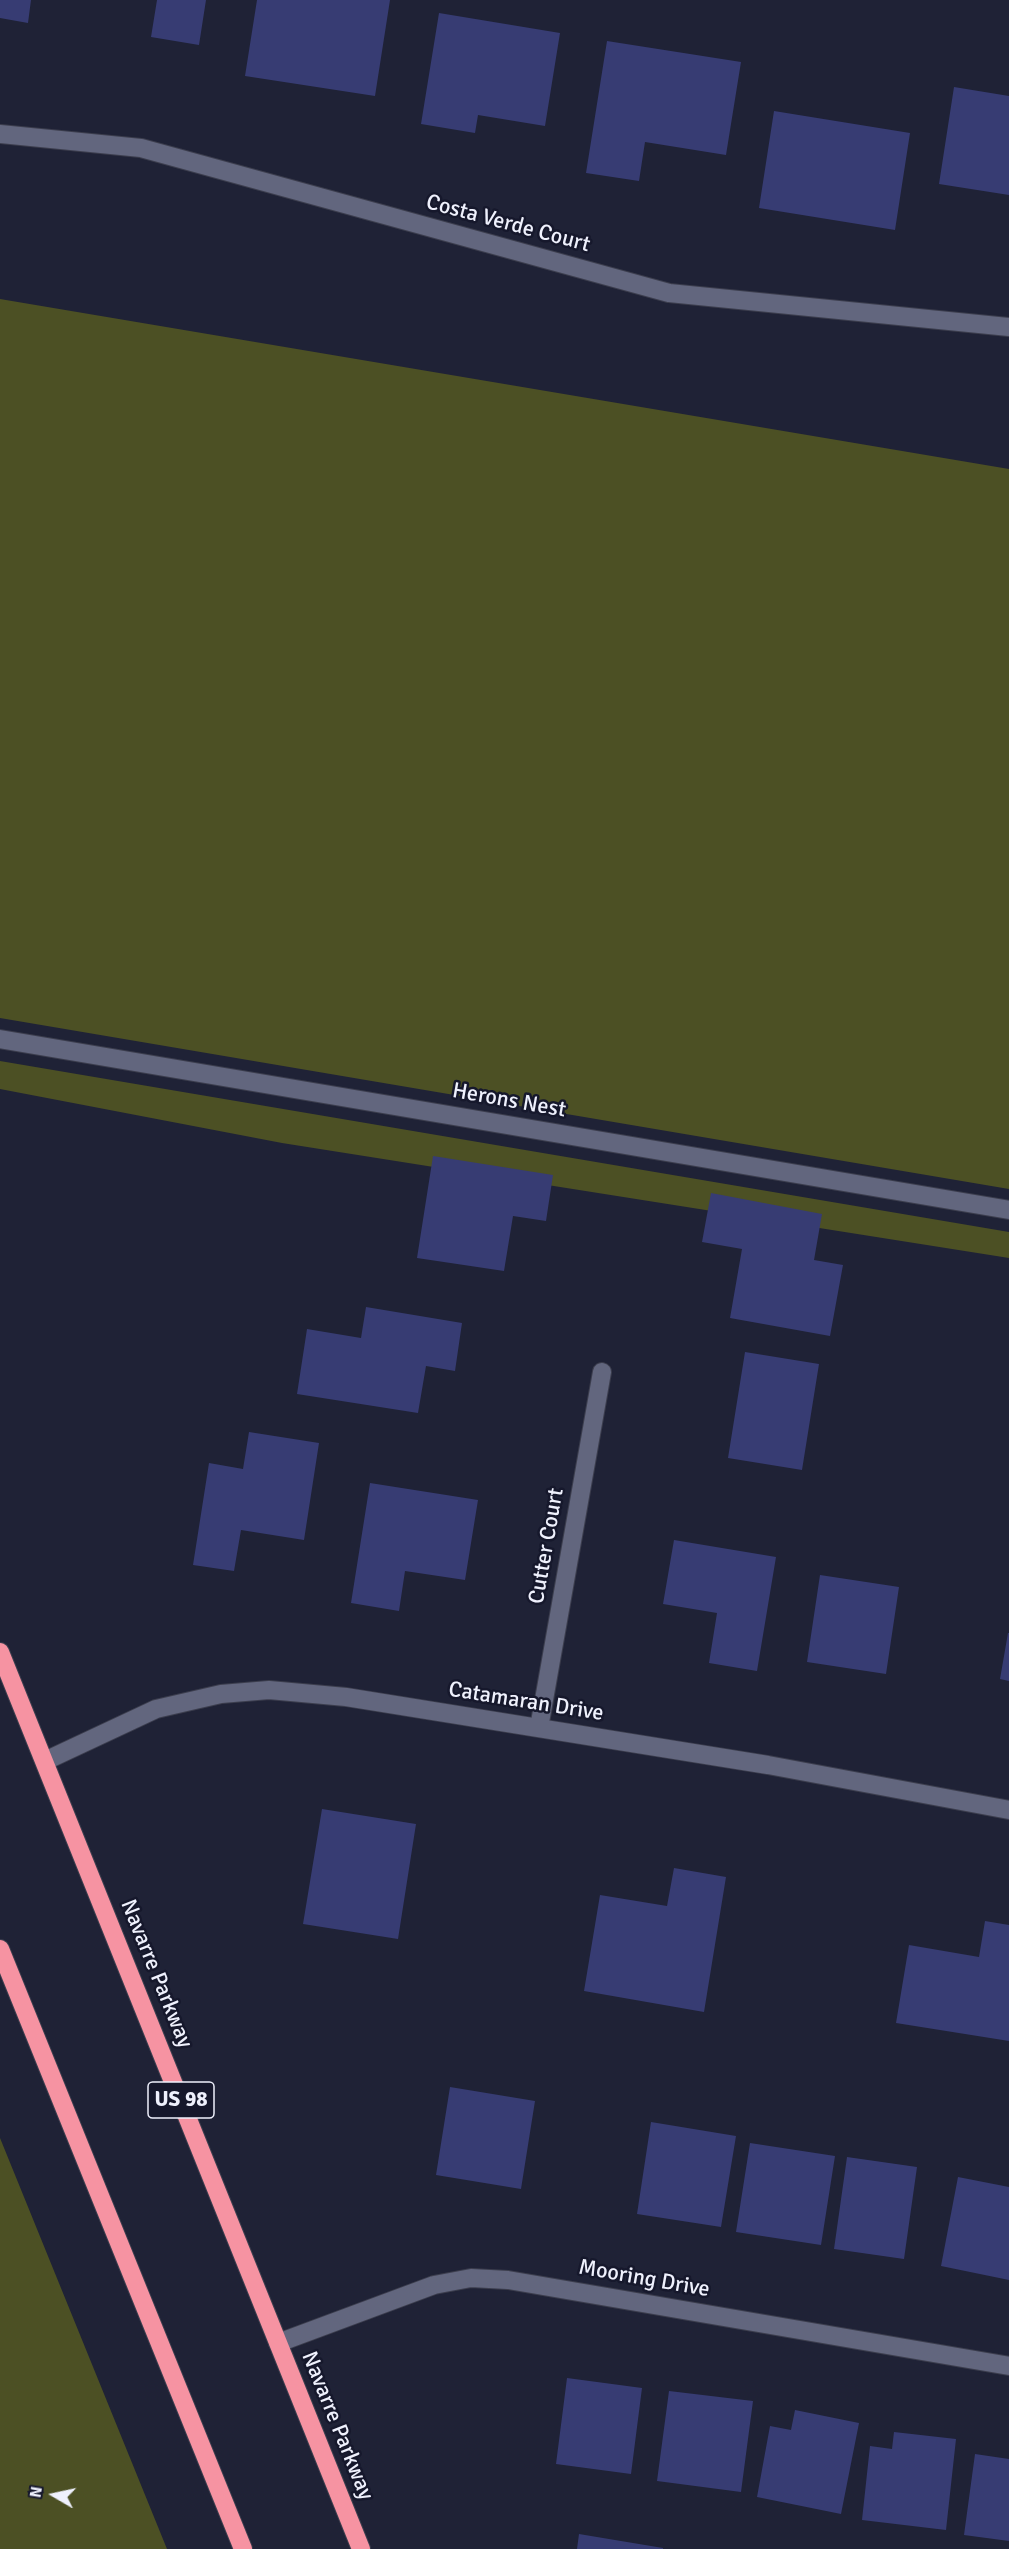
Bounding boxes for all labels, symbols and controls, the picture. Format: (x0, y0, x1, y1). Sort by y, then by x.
street label: Costa Verde Court (423, 189, 593, 259)
street label: Herons Nest (450, 1078, 568, 1124)
street label: Cutter Court (524, 1486, 570, 1606)
street label: Catamaran Drive (447, 1677, 605, 1727)
street label: Navarre Parkway (114, 1896, 198, 2052)
road number: US 98 (148, 2082, 214, 2118)
street label: Mooring Drive (576, 2254, 712, 2304)
street label: Navarre Parkway (295, 2348, 379, 2504)
north arrow (24, 2465, 84, 2525)
text: N (25, 2485, 47, 2499)

